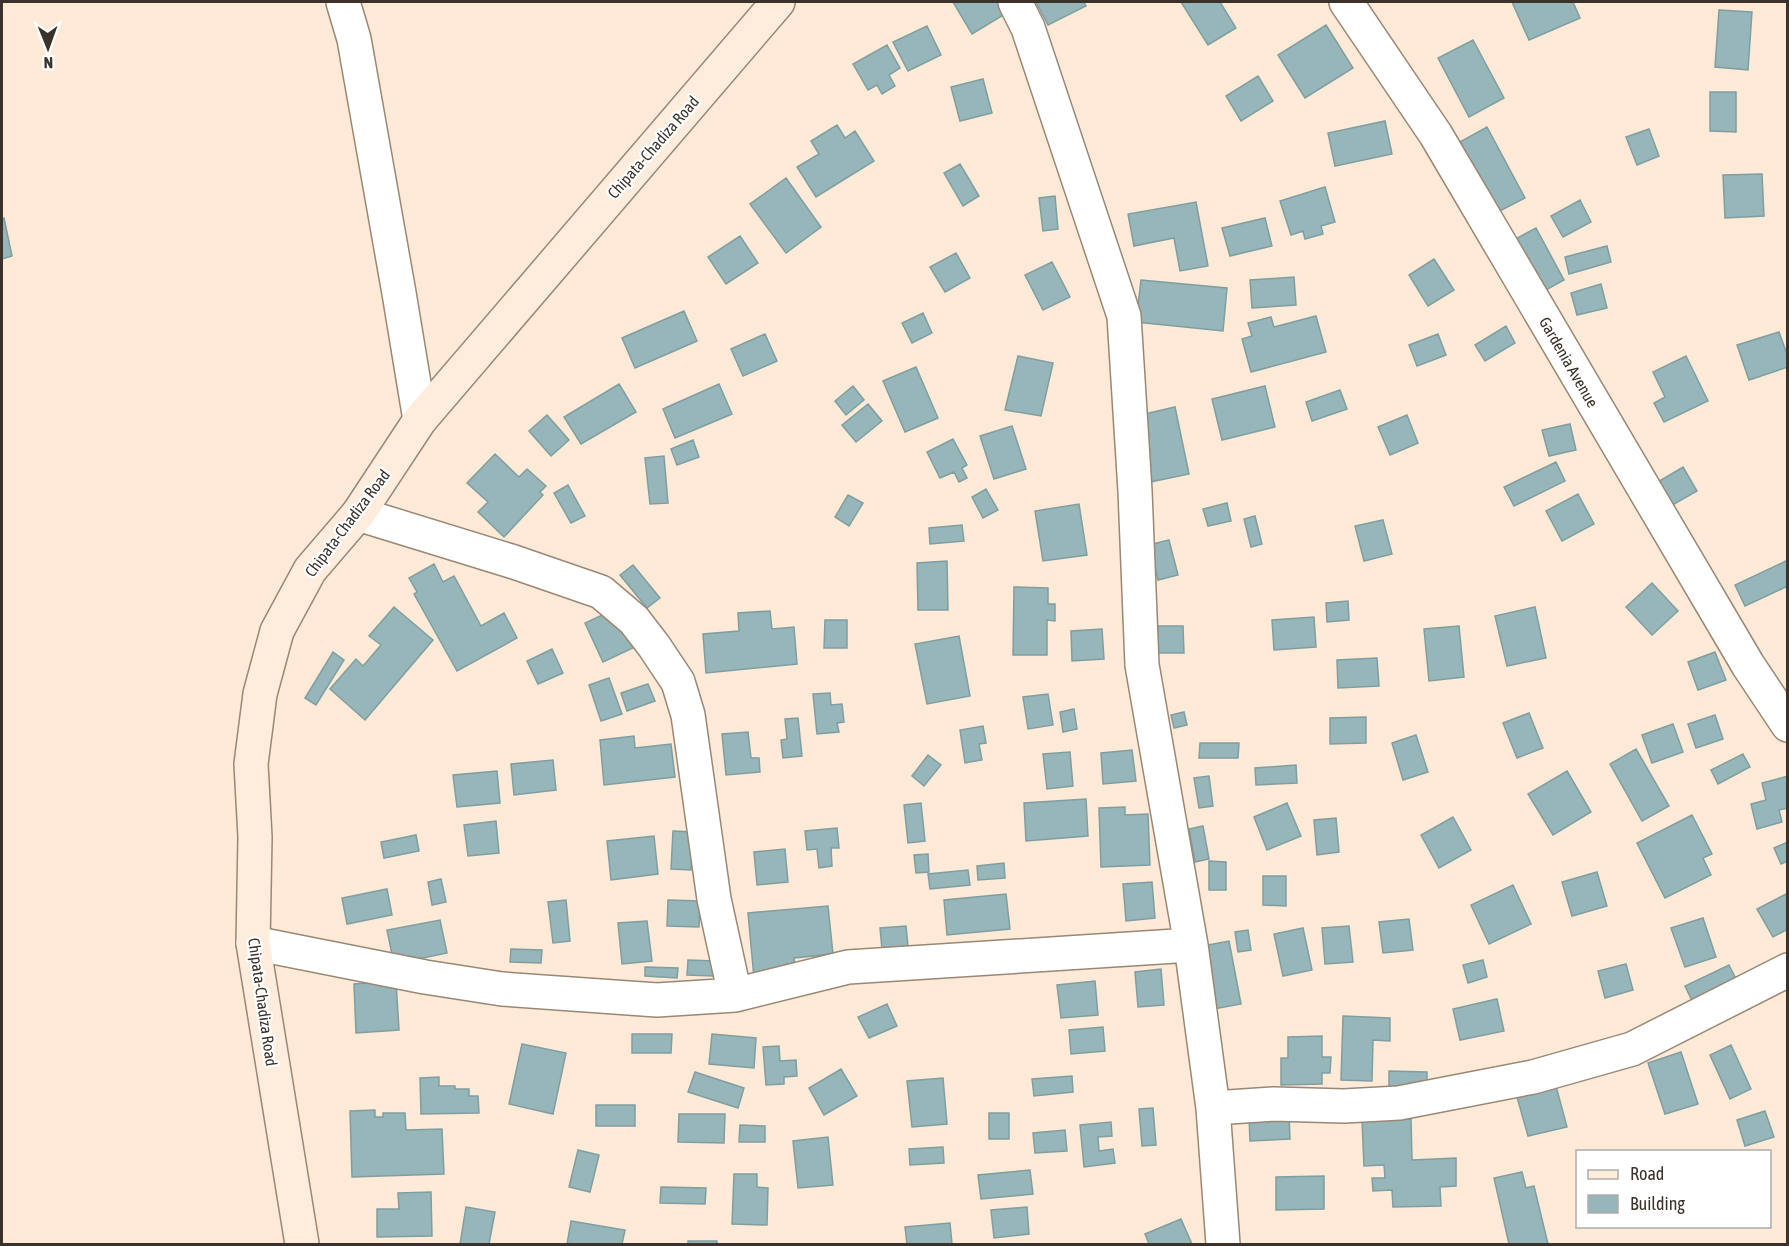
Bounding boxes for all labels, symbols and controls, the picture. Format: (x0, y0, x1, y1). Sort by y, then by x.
north arrow (18, 18, 78, 78)
text: N (43, 54, 53, 72)
street label: Chipata-Chadiza Road (604, 92, 703, 202)
street label: Gardenia Avenue (1536, 314, 1602, 410)
street label: Chipata-Chadiza Road (301, 466, 394, 581)
street label: Chipata-Chadiza Road (244, 937, 281, 1067)
legend (1576, 1150, 1771, 1228)
text: Road (1630, 1163, 1664, 1184)
text: Building (1630, 1193, 1685, 1214)

